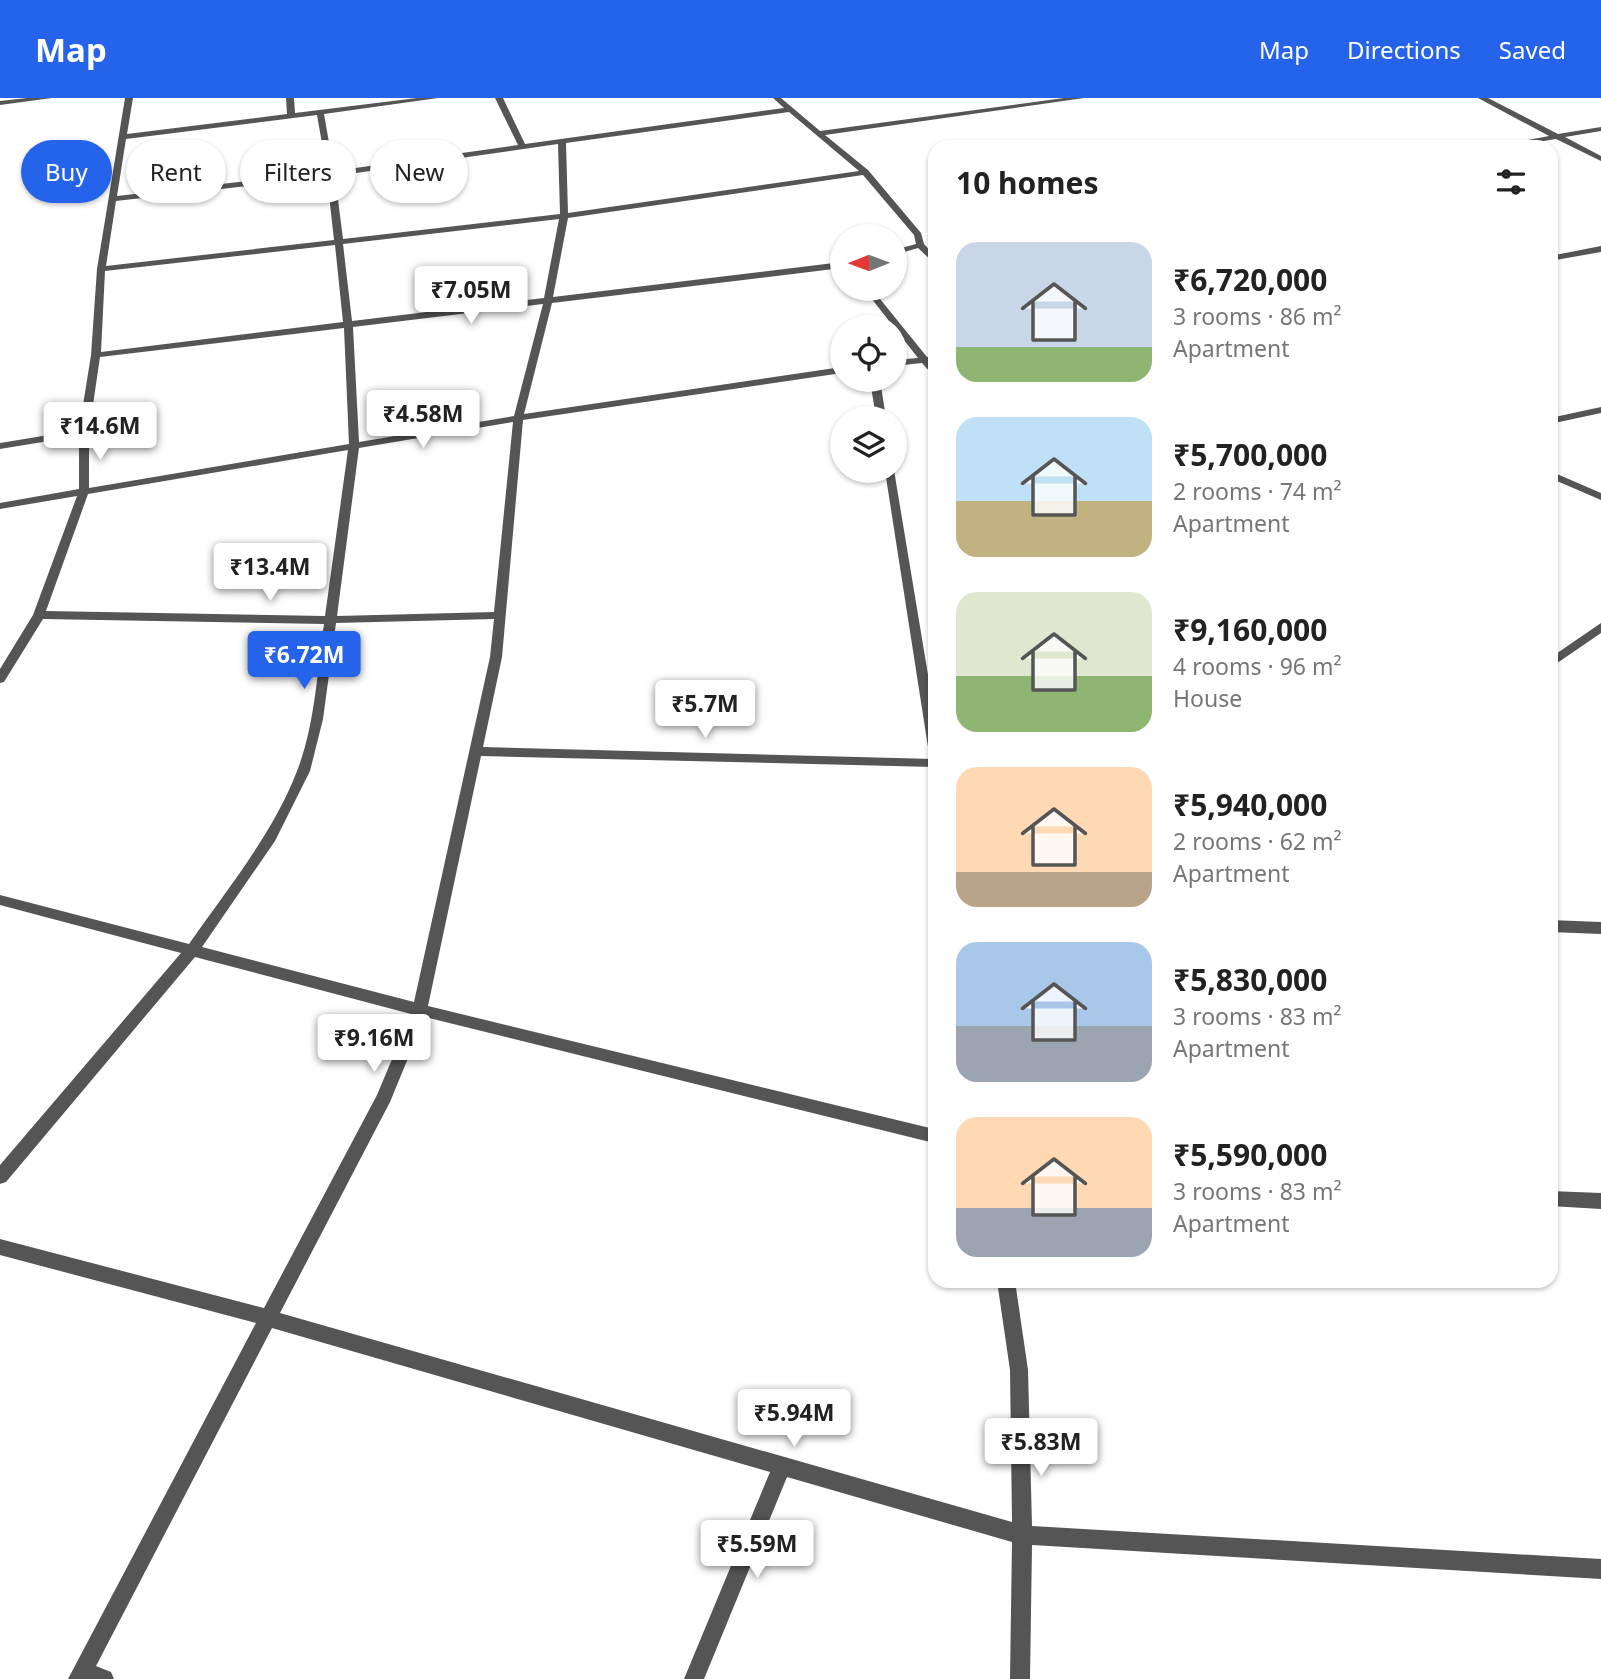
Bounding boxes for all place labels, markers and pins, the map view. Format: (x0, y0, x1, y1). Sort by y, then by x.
pin: ₹7.05M (414, 266, 528, 326)
pin: ₹4.58M (366, 390, 480, 450)
pin: ₹14.6M (43, 402, 157, 462)
pin: ₹13.4M (213, 544, 327, 603)
pin: ₹6.72M (247, 632, 361, 691)
pin: ₹5.7M (656, 680, 754, 740)
pin: ₹9.16M (317, 1014, 431, 1074)
pin: ₹5.94M (737, 1390, 851, 1449)
pin: ₹5.83M (984, 1418, 1098, 1478)
pin: ₹5.59M (700, 1520, 814, 1580)

